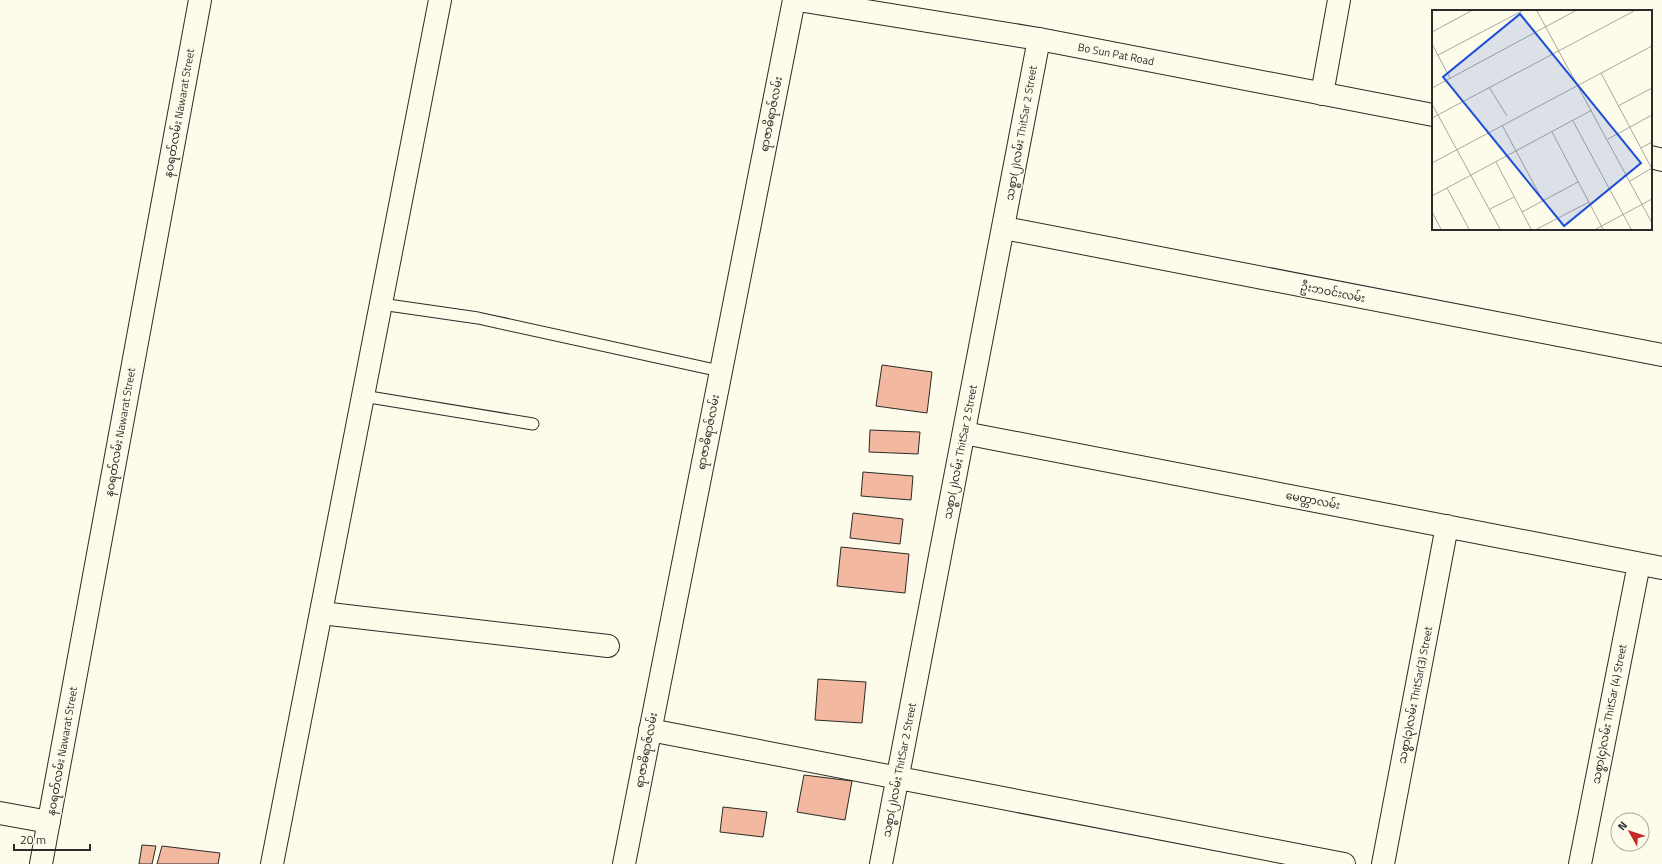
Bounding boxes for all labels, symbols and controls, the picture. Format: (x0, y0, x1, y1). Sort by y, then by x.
inset map (1432, 10, 1652, 230)
street label: Bo Sun Pat Road (1077, 39, 1156, 69)
street label: နဝရတ်လမ်း Nawarat Street (160, 47, 199, 179)
street label: သစ္စာ(၂)လမ်း ThitSar 2 Street (1001, 64, 1042, 202)
street label: ရာဇာဓိရာဇ်လမ်း (756, 75, 787, 153)
street label: ဦးဘဝင်းလမ်း (1299, 278, 1367, 307)
street label: နဝရတ်လမ်း Nawarat Street (101, 366, 140, 498)
street label: သစ္စာ(၂)လမ်း ThitSar 2 Street (939, 383, 982, 521)
street label: ရာဇာဓိရာဇ်လမ်း (693, 393, 724, 471)
street label: မေတ္တာလမ်း (1284, 487, 1342, 514)
street label: သစ္စာ(၃)လမ်း ThitSar(3) Street (1394, 625, 1437, 765)
street label: သစ္စာ(၄)လမ်း ThitSar (4) Street (1588, 643, 1632, 785)
street label: နဝရတ်လမ်း Nawarat Street (43, 685, 82, 817)
street label: သစ္စာ(၂)လမ်း ThitSar 2 Street (878, 701, 921, 839)
street label: ရာဇာဓိရာဇ်လမ်း (631, 711, 662, 789)
north arrow (1610, 812, 1650, 852)
text: N (1614, 818, 1631, 834)
scale bar (14, 826, 90, 852)
text: 20 m (20, 830, 46, 849)

